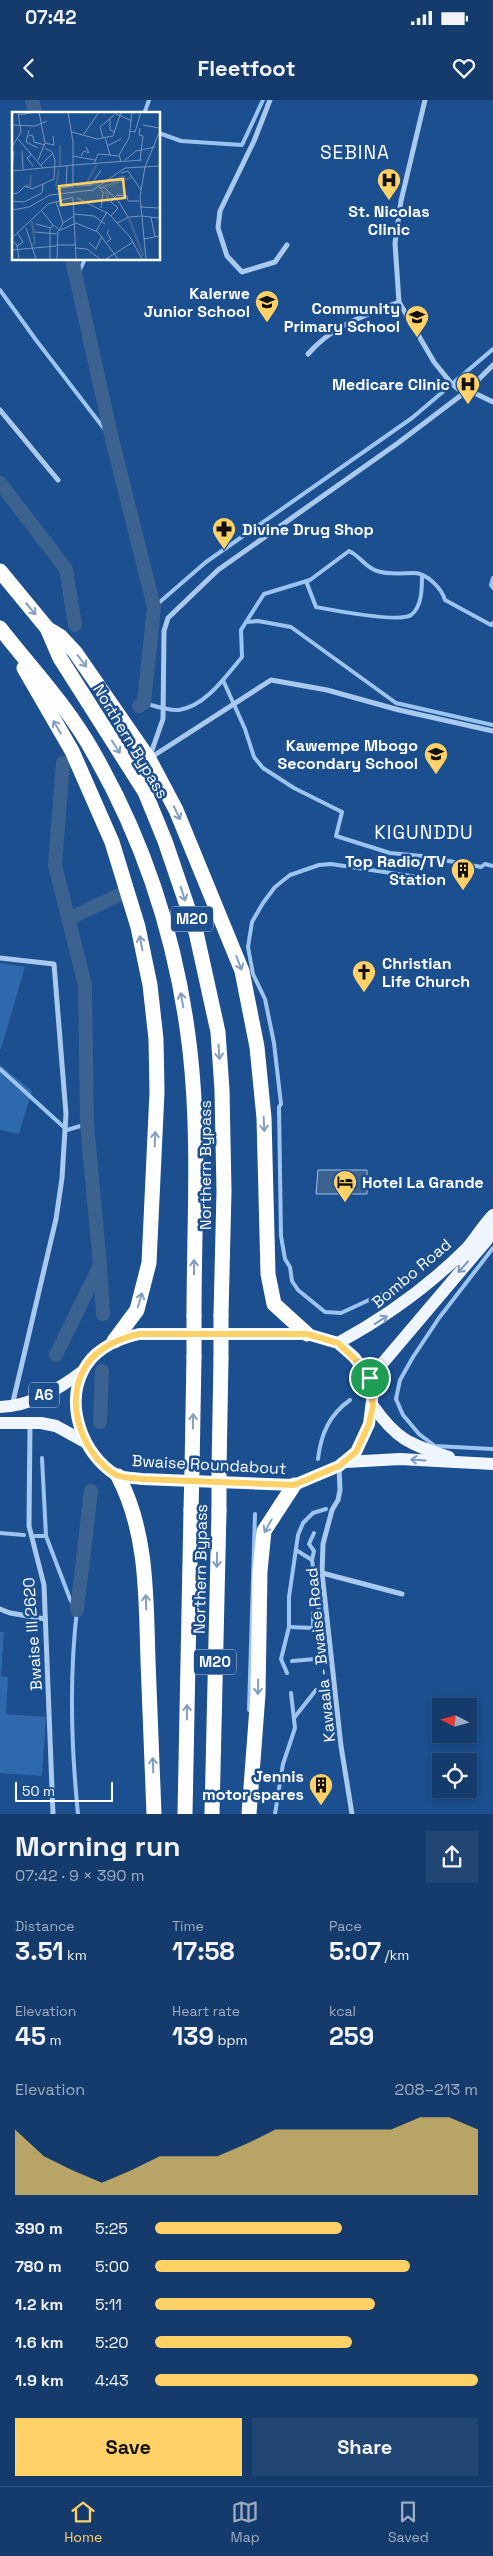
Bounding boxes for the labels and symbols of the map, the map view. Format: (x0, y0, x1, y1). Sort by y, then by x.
inset map (12, 112, 160, 260)
district label: SEBINA (320, 140, 390, 165)
hospital icon: St. Nicolas Clinic (376, 167, 402, 201)
place label: St. Nicolas Clinic (348, 201, 430, 240)
place label: Kalerwe Junior School (144, 283, 250, 322)
school or university icon: Kalerwe Junior School (254, 289, 280, 323)
place label: Community Primary School (284, 298, 400, 337)
school or university icon: Community Primary School (404, 304, 430, 338)
hospital icon: Medicare Clinic (455, 371, 481, 405)
place label: Medicare Clinic (332, 374, 450, 395)
pharmacy icon: Divine Drug Shop (211, 516, 237, 550)
place label: Divine Drug Shop (242, 519, 374, 540)
one-way arrow (26, 602, 37, 615)
one-way arrow (76, 654, 87, 667)
street label: Northern Bypass (88, 680, 173, 802)
one-way arrow (52, 720, 62, 734)
place label: Kawempe Mbogo Secondary School (278, 735, 418, 774)
one-way arrow (111, 739, 121, 753)
school or university icon: Kawempe Mbogo Secondary School (423, 741, 449, 775)
one-way arrow (173, 805, 183, 820)
district label: KIGUNDDU (374, 820, 474, 845)
place label: Top Radio/TV Station (345, 851, 446, 890)
building icon: Top Radio/TV Station (450, 857, 476, 891)
one-way arrow (179, 885, 189, 901)
road number: M20 (171, 906, 213, 932)
one-way arrow (136, 935, 146, 951)
place label: Christian Life Church (382, 953, 470, 992)
one-way arrow (235, 955, 244, 971)
church icon: Christian Life Church (351, 959, 377, 993)
one-way arrow (176, 992, 186, 1008)
one-way arrow (215, 1043, 224, 1059)
street label: Northern Bypass (195, 1100, 216, 1230)
one-way arrow (259, 1115, 268, 1131)
one-way arrow (150, 1131, 160, 1148)
hotel icon: Hotel La Grande (332, 1169, 358, 1203)
place label: Hotel La Grande (362, 1172, 484, 1193)
street label: Bombo Road (367, 1234, 456, 1313)
one-way arrow (189, 1259, 199, 1275)
one-way arrow (457, 1260, 469, 1273)
one-way arrow (136, 1293, 145, 1308)
one-way arrow (373, 1314, 387, 1324)
pin (349, 1357, 391, 1399)
road number: A6 (29, 1382, 59, 1408)
one-way arrow (188, 1413, 197, 1429)
street label: Bwaise Roundabout (131, 1450, 287, 1479)
one-way arrow (410, 1455, 426, 1464)
street label: Northern Bypass (189, 1504, 212, 1634)
one-way arrow (263, 1518, 273, 1533)
one-way arrow (213, 1552, 222, 1568)
street label: Kawaala - Bwaise Road (301, 1567, 340, 1743)
street label: Bwaise III 2620 (18, 1577, 47, 1691)
one-way arrow (141, 1595, 151, 1611)
road number: M20 (194, 1650, 236, 1674)
one-way arrow (253, 1678, 263, 1695)
north arrow (432, 1698, 478, 1742)
one-way arrow (182, 1705, 191, 1721)
one-way arrow (148, 1757, 157, 1773)
place label: Jennis motor spares (202, 1766, 304, 1805)
building icon: Jennis motor spares (308, 1772, 334, 1806)
scale bar (15, 1778, 112, 1802)

